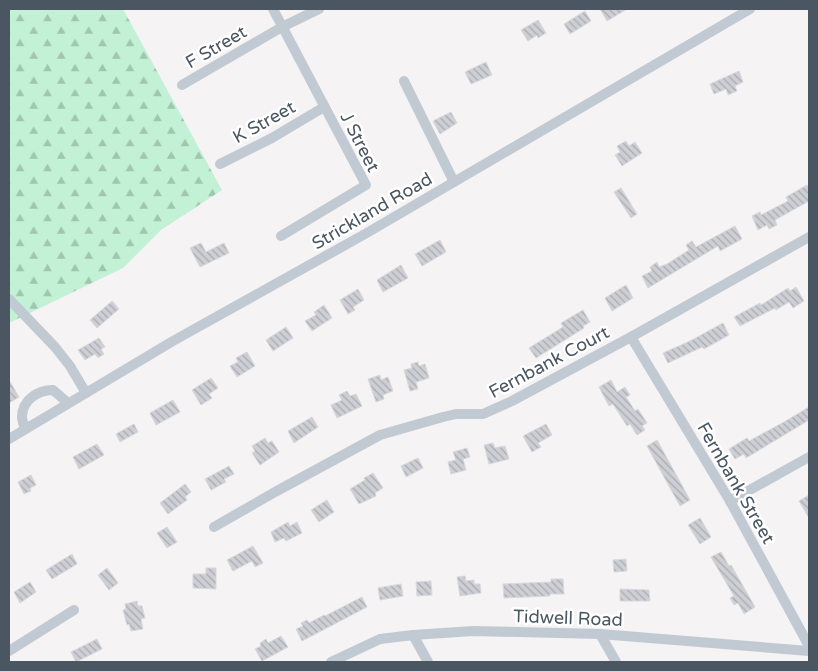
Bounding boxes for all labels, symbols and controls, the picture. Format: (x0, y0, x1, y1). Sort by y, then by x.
street label: F Street (181, 21, 251, 73)
street label: K Street (229, 96, 299, 148)
street label: J Street (336, 108, 385, 176)
street label: Strickland Road (308, 168, 436, 254)
street label: Fernbank Court (485, 321, 613, 403)
street label: Fernbank Street (692, 418, 780, 548)
street label: Tidwell Road (513, 605, 623, 631)

